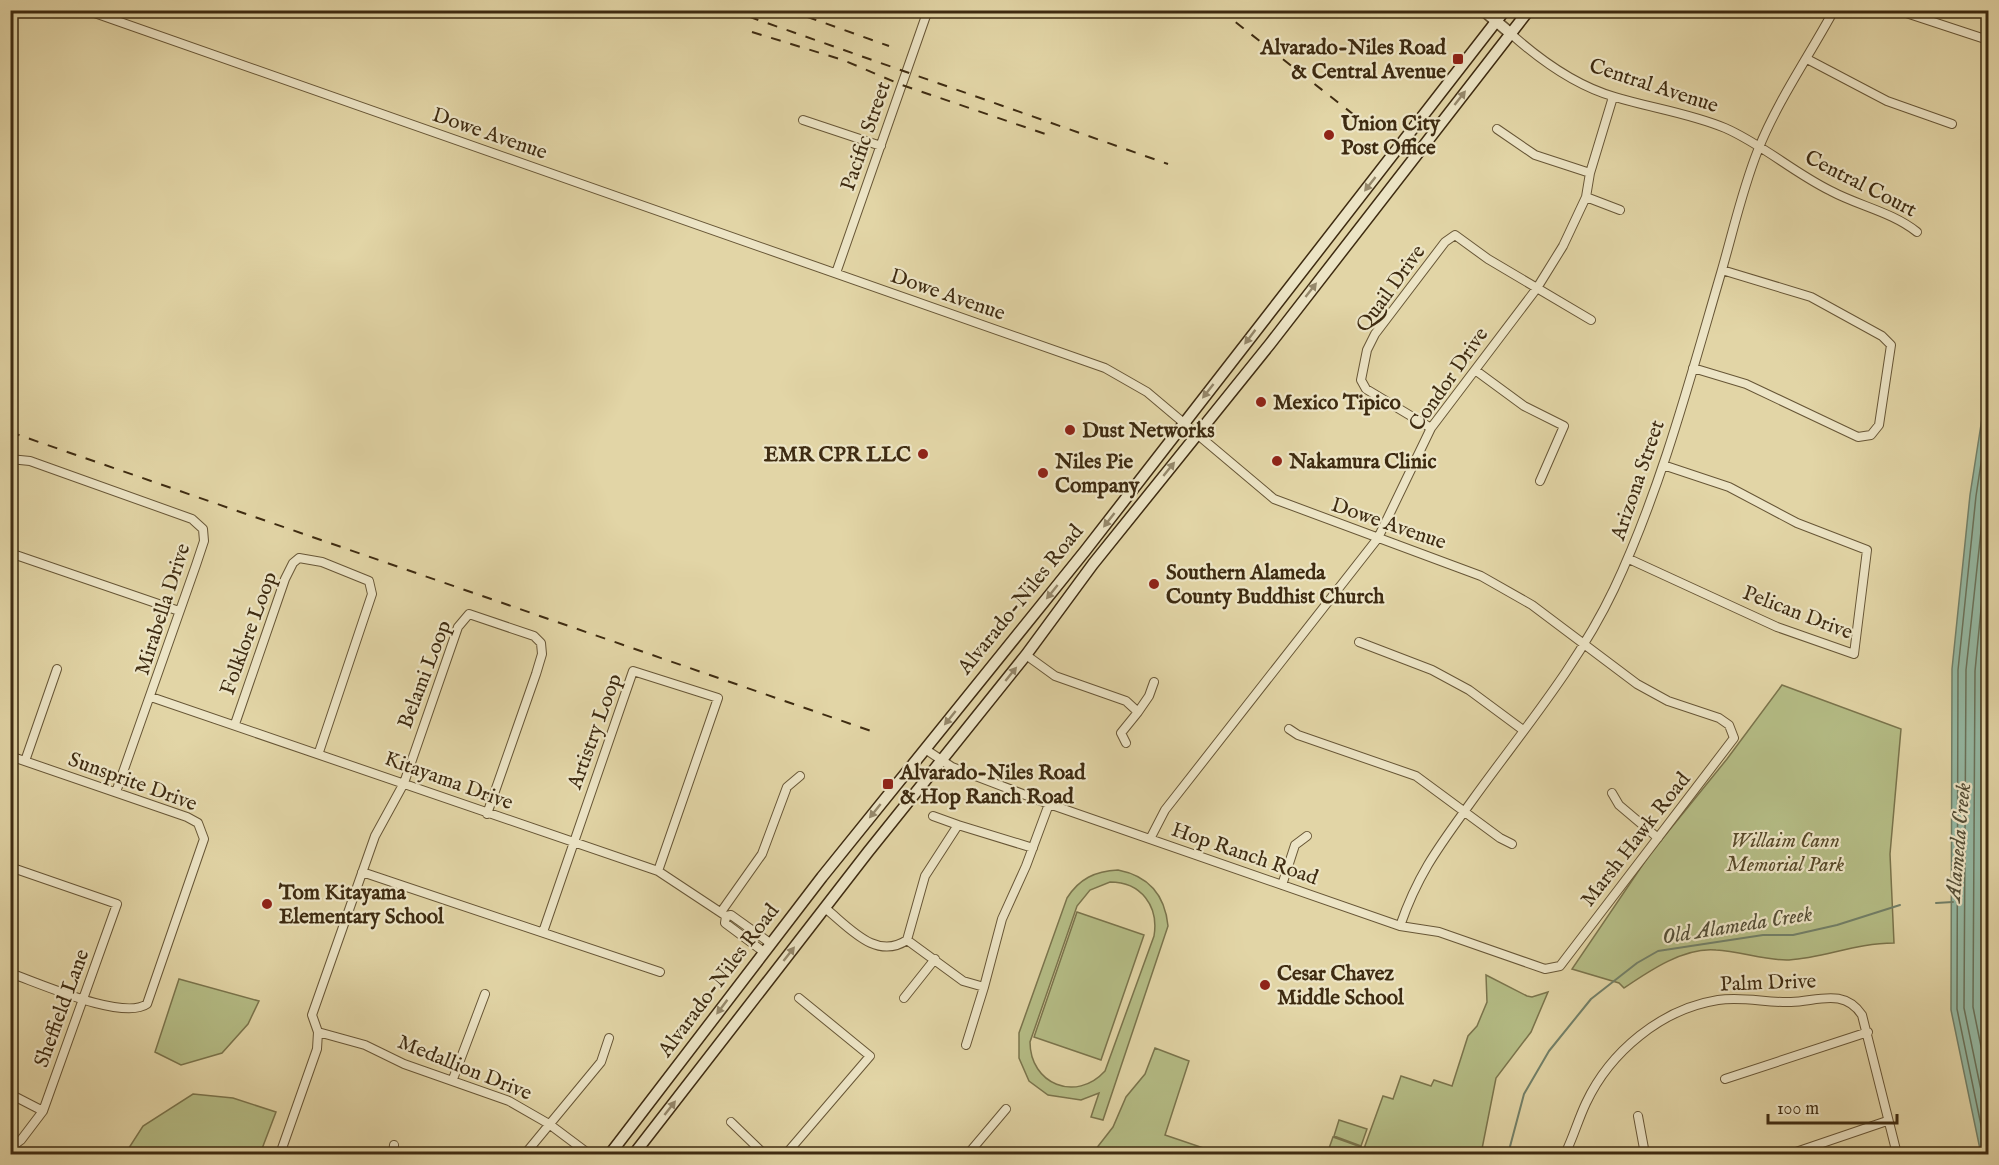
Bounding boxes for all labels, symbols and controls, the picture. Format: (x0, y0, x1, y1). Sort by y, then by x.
place label: Alvarado-Niles Road & Central Avenue (1260, 35, 1447, 86)
marker: Alvarado-Niles Road & Central Avenue (1451, 52, 1465, 66)
street label: Central Avenue (1586, 53, 1722, 120)
street label: Pacific Street (835, 78, 898, 195)
one-way arrow (1454, 90, 1467, 106)
street label: Dowe Avenue (428, 102, 551, 167)
place label: Union City Post Office (1340, 111, 1441, 162)
marker: Union City Post Office (1322, 128, 1336, 142)
street label: Central Court (1800, 145, 1921, 224)
one-way arrow (1365, 176, 1377, 191)
street label: Quail Drive (1350, 239, 1432, 338)
street label: Dowe Avenue (886, 263, 1009, 328)
one-way arrow (1305, 283, 1317, 298)
street label: Condor Drive (1403, 322, 1495, 437)
one-way arrow (1245, 330, 1257, 345)
one-way arrow (1203, 384, 1215, 399)
place label: Mexico Tipico (1273, 390, 1402, 417)
marker: Mexico Tipico (1254, 395, 1268, 409)
street label: Arizona Street (1605, 417, 1672, 545)
place label: Dust Networks (1082, 418, 1215, 445)
marker: Dust Networks (1063, 423, 1077, 437)
place label: EMR CPR LLC (764, 442, 911, 469)
marker: EMR CPR LLC (916, 447, 930, 461)
place label: Niles Pie Company (1054, 449, 1140, 500)
place label: Nakamura Clinic (1288, 449, 1436, 476)
marker: Nakamura Clinic (1270, 454, 1284, 468)
one-way arrow (1162, 461, 1175, 477)
marker: Niles Pie Company (1036, 466, 1050, 480)
street label: Dowe Avenue (1327, 492, 1450, 557)
one-way arrow (1103, 512, 1115, 527)
street label: Alvarado-Niles Road (952, 519, 1090, 681)
street label: Mirabella Drive (129, 540, 198, 679)
place label: Southern Alameda County Buddhist Church (1166, 560, 1385, 611)
street label: Folklore Loop (215, 568, 284, 699)
marker: Southern Alameda County Buddhist Church (1147, 577, 1161, 591)
street label: Pelican Drive (1739, 580, 1857, 647)
one-way arrow (1045, 584, 1058, 600)
street label: Belami Loop (392, 617, 458, 733)
one-way arrow (1004, 666, 1017, 682)
street label: Artistry Loop (562, 670, 629, 794)
one-way arrow (945, 710, 957, 725)
street label: Kitayama Drive (381, 746, 517, 817)
street label: Sunsprite Drive (64, 747, 201, 818)
place label: Alvarado-Niles Road & Hop Ranch Road (899, 760, 1086, 811)
street label: Marsh Hawk Road (1575, 767, 1698, 913)
marker: Alvarado-Niles Road & Hop Ranch Road (881, 777, 895, 791)
water label: Alameda Creek (1940, 782, 1978, 905)
one-way arrow (869, 803, 882, 818)
street label: Hop Ranch Road (1168, 817, 1322, 892)
park label: Willaim Cann Memorial Park (1726, 828, 1845, 879)
place label: Tom Kitayama Elementary School (278, 880, 445, 931)
marker: Tom Kitayama Elementary School (260, 897, 274, 911)
street label: Alvarado-Niles Road (652, 898, 786, 1064)
water label: Old Alameda Creek (1660, 900, 1815, 952)
street label: Sheffield Lane (29, 945, 96, 1071)
one-way arrow (783, 946, 796, 962)
place label: Cesar Chavez Middle School (1277, 961, 1405, 1012)
street label: Palm Drive (1719, 968, 1817, 999)
marker: Cesar Chavez Middle School (1258, 978, 1272, 992)
one-way arrow (717, 999, 729, 1014)
street label: Medallion Drive (393, 1029, 536, 1108)
scale bar (1768, 1087, 1897, 1125)
text: 100 m (1777, 1098, 1819, 1121)
one-way arrow (664, 1101, 676, 1116)

